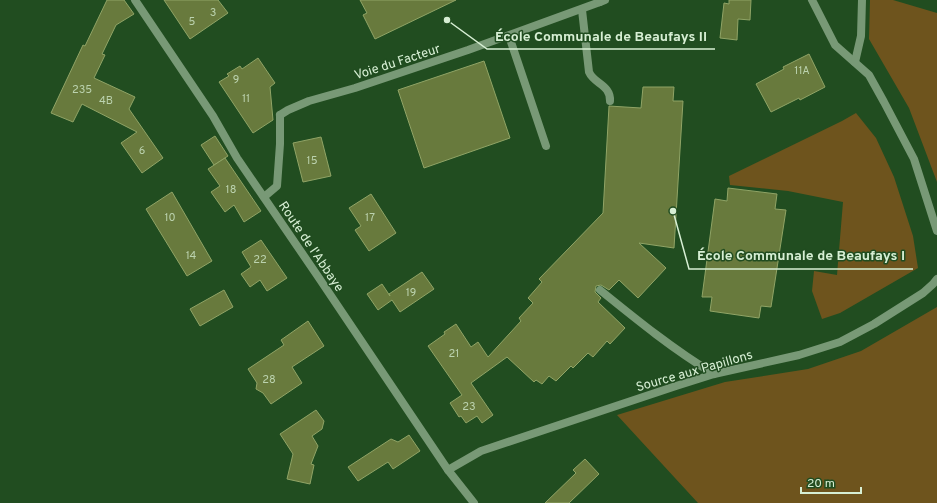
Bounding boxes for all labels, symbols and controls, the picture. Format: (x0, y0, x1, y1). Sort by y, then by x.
house number: 3 (210, 6, 216, 20)
house number: 5 (189, 15, 196, 29)
callout: École Communale de Beaufays II (487, 23, 715, 49)
text: École Communale de Beaufays II (495, 28, 707, 46)
street label: Voie du Facteur (353, 41, 443, 84)
house number: 11A (794, 64, 810, 78)
house number: 9 (233, 73, 239, 87)
house number: 235 (72, 83, 92, 97)
house number: 11 (242, 92, 250, 106)
house number: 4B (99, 94, 113, 108)
house number: 6 (139, 144, 145, 158)
house number: 15 (307, 154, 318, 168)
house number: 18 (226, 183, 236, 197)
street label: Route de l'Abbaye (274, 199, 346, 295)
house number: 10 (164, 211, 176, 225)
house number: 17 (365, 211, 375, 225)
callout: École Communale de Beaufays I (689, 243, 913, 269)
text: École Communale de Beaufays I (697, 247, 905, 265)
house number: 14 (186, 249, 197, 263)
house number: 22 (253, 253, 267, 267)
house number: 19 (406, 286, 416, 300)
house number: 21 (449, 347, 459, 361)
street label: Source aux Papillons (634, 348, 755, 396)
house number: 28 (262, 373, 276, 387)
house number: 23 (462, 400, 476, 414)
scale bar (801, 469, 861, 495)
text: 20 m (807, 476, 835, 492)

